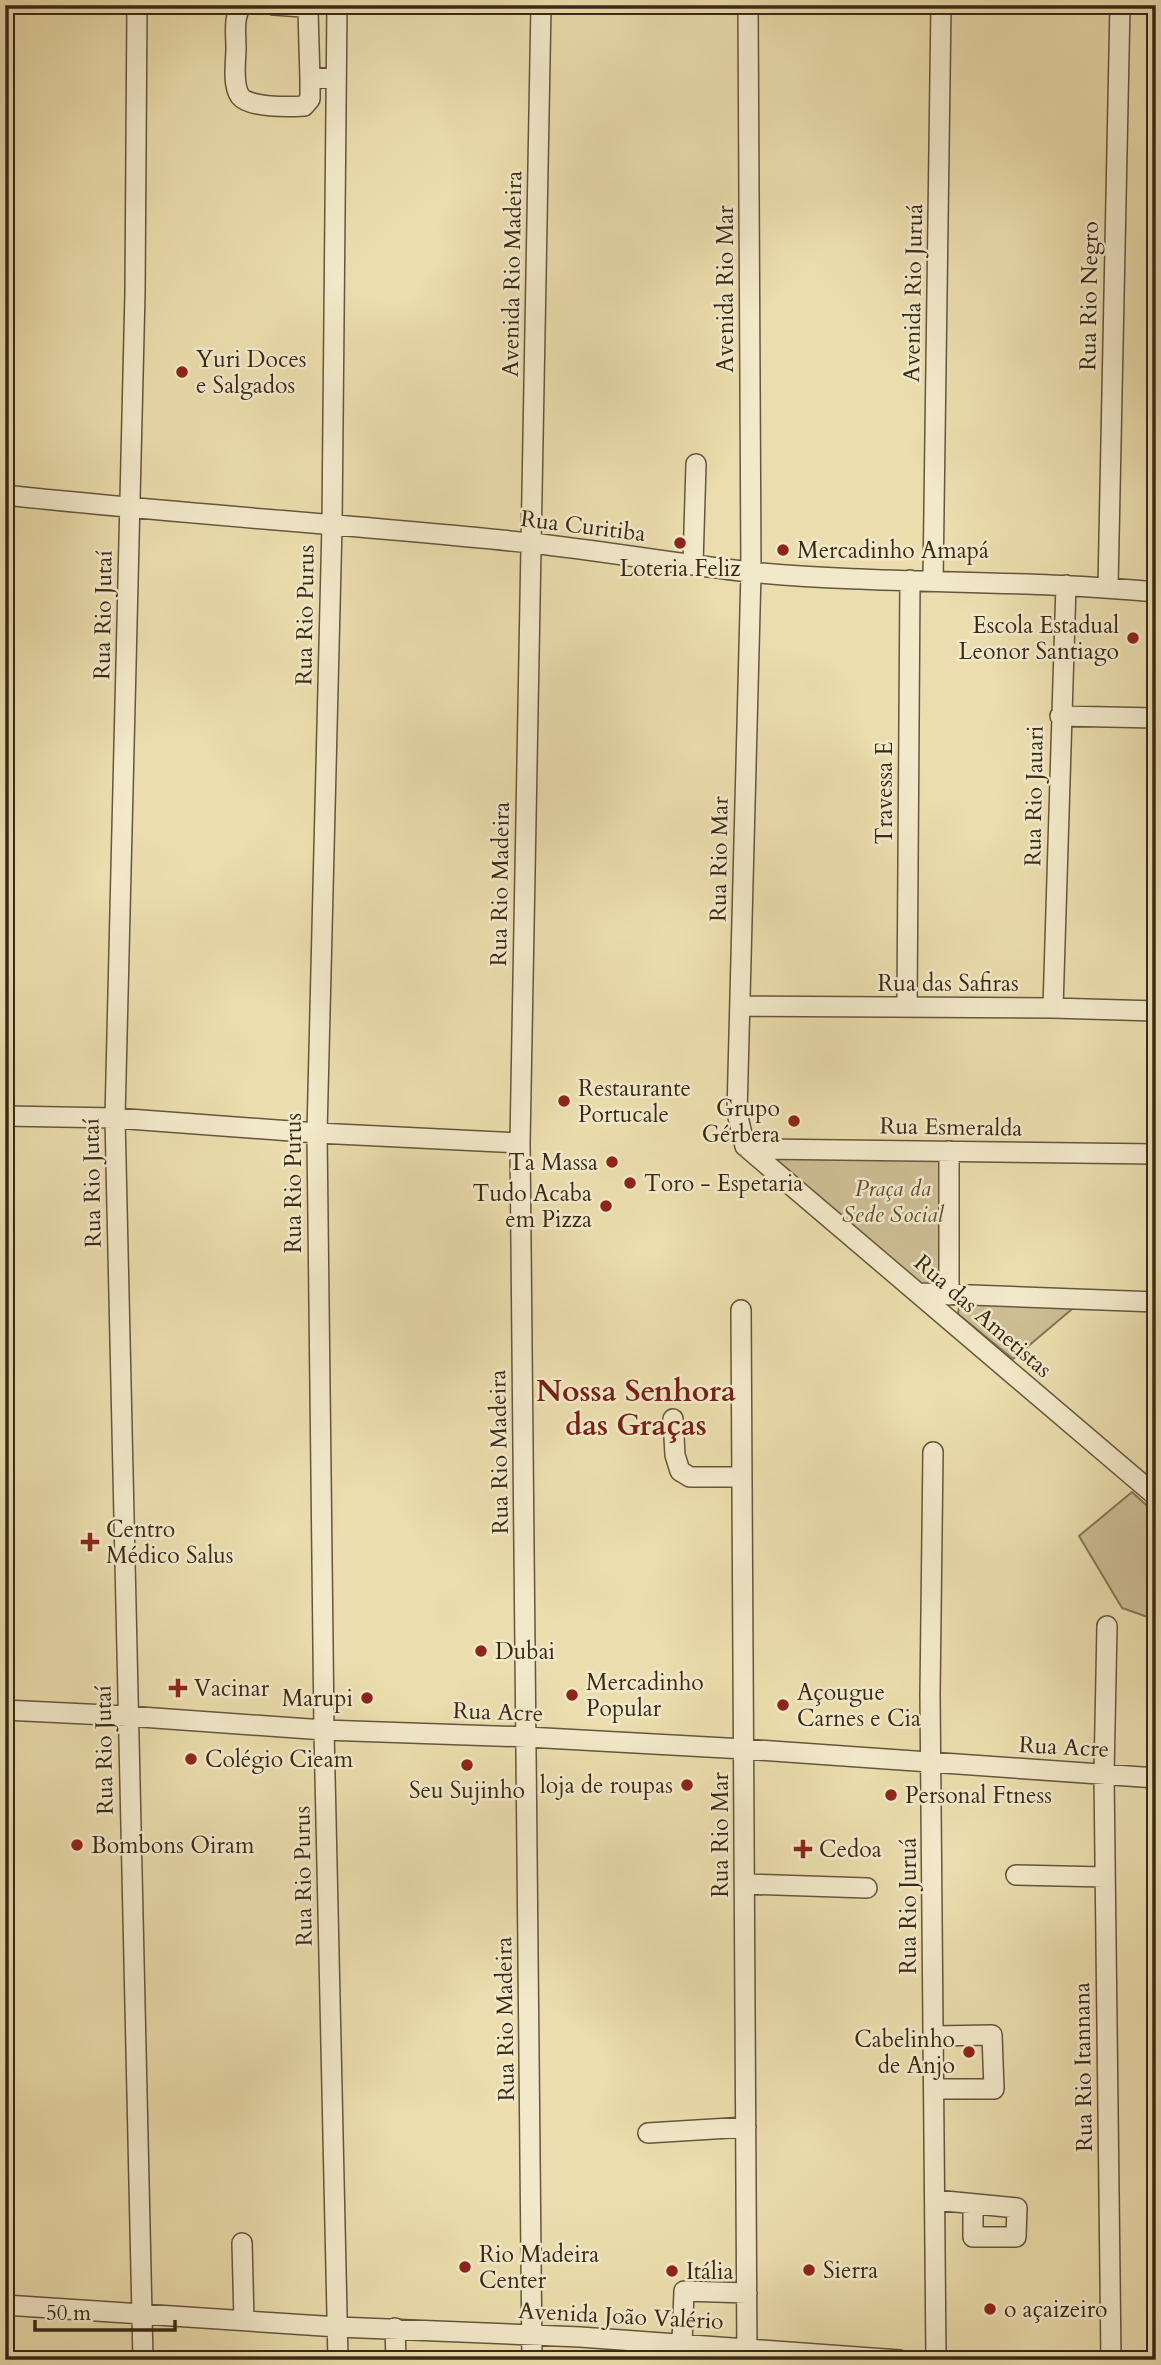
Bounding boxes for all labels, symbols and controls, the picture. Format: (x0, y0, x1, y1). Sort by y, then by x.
street label: Avenida Rio Madeira (495, 170, 529, 377)
street label: Avenida Rio Juruá (896, 203, 930, 383)
street label: Avenida Rio Mar (710, 205, 741, 373)
street label: Rua Rio Negro (1072, 221, 1106, 371)
place label: Yuri Doces e Salgados (196, 344, 307, 401)
marker: Yuri Doces e Salgados (174, 364, 190, 380)
street label: Rua Curitiba (519, 503, 647, 549)
marker: Loteria Feliz (672, 535, 688, 551)
place label: Mercadinho Amapá (797, 535, 989, 566)
marker: Mercadinho Amapá (775, 542, 791, 558)
street label: Rua Rio Purus (288, 544, 322, 686)
street label: Rua Rio Jutaí (86, 550, 120, 680)
place label: Loteria Feliz (619, 553, 741, 584)
place label: Escola Estadual Leonor Santiago (959, 610, 1119, 667)
marker: Escola Estadual Leonor Santiago (1125, 630, 1141, 646)
street label: Rua Rio Jauari (1017, 725, 1051, 867)
street label: Travessa E (869, 742, 900, 844)
street label: Rua Rio Mar (702, 795, 736, 922)
street label: Rua Rio Madeira (483, 801, 517, 967)
street label: Rua das Safiras (877, 968, 1019, 999)
place label: Restaurante Portucale (578, 1073, 691, 1130)
marker: Restaurante Portucale (556, 1093, 572, 1109)
place label: Grupo Gérbera (702, 1093, 780, 1150)
street label: Rua Esmeralda (879, 1110, 1023, 1144)
street label: Rua Rio Purus (278, 1113, 309, 1253)
marker: Grupo Gérbera (786, 1113, 802, 1129)
street label: Rua Rio Jutaí (75, 1118, 109, 1248)
place label: Ta Massa (508, 1147, 598, 1178)
marker: Ta Massa (604, 1154, 620, 1170)
place label: Toro - Espetaria (644, 1168, 803, 1199)
park label: Praça da Sede Social (842, 1173, 945, 1230)
marker: Toro - Espetaria (622, 1175, 638, 1191)
place label: Tudo Acaba em Pizza (473, 1178, 592, 1235)
marker: Tudo Acaba em Pizza (598, 1198, 614, 1214)
street label: Rua das Ametistas (907, 1247, 1059, 1385)
street label: Rua Rio Madeira (482, 1369, 516, 1535)
district label: Nossa Senhora das Graças (536, 1371, 736, 1446)
place label: Centro Médico Salus (106, 1514, 234, 1571)
marker: Centro Médico Salus (80, 1532, 100, 1552)
place label: Dubai (495, 1636, 555, 1667)
marker: Dubai (473, 1643, 489, 1659)
place label: Mercadinho Popular (586, 1667, 704, 1724)
place label: Vacinar (194, 1673, 270, 1704)
place label: Açougue Carnes e Cia (797, 1677, 921, 1734)
marker: Vacinar (168, 1678, 188, 1698)
place label: Marupi (282, 1683, 353, 1714)
street label: Rua Rio Jutaí (87, 1685, 121, 1815)
marker: Mercadinho Popular (564, 1687, 580, 1703)
marker: Marupi (359, 1690, 375, 1706)
street label: Rua Acre (452, 1695, 544, 1729)
marker: Açougue Carnes e Cia (775, 1697, 791, 1713)
street label: Rua Acre (1018, 1729, 1110, 1765)
place label: Colégio Cieam (205, 1744, 354, 1775)
marker: Colégio Cieam (183, 1751, 199, 1767)
marker: Seu Sujinho (459, 1757, 475, 1773)
place label: loja de roupas (540, 1770, 673, 1801)
street label: Rua Rio Mar (705, 1772, 736, 1898)
place label: Seu Sujinho (409, 1775, 525, 1806)
marker: loja de roupas (679, 1777, 695, 1793)
place label: Personal Ftness (905, 1780, 1052, 1811)
marker: Personal Ftness (883, 1787, 899, 1803)
street label: Rua Rio Purus (286, 1805, 320, 1947)
place label: Bombons Oiram (91, 1830, 255, 1861)
place label: Cedoa (819, 1834, 882, 1865)
marker: Bombons Oiram (69, 1837, 85, 1853)
street label: Rua Rio Juruá (893, 1837, 924, 1975)
marker: Cedoa (793, 1839, 813, 1859)
street label: Rua Rio Madeira (488, 1936, 522, 2102)
street label: Rua Rio Itannana (1066, 1982, 1100, 2152)
place label: Cabelinho de Anjo (854, 2024, 955, 2081)
marker: Cabelinho de Anjo (961, 2044, 977, 2060)
place label: Rio Madeira Center (479, 2239, 599, 2296)
place label: Sierra (823, 2255, 878, 2286)
place label: Itália (686, 2256, 733, 2287)
marker: Rio Madeira Center (457, 2259, 473, 2275)
marker: Sierra (801, 2262, 817, 2278)
marker: Itália (664, 2263, 680, 2279)
scale bar (35, 2288, 175, 2332)
place label: o açaizeiro (1004, 2294, 1107, 2325)
street label: Avenida João Valério (518, 2295, 724, 2337)
text: 50 m (46, 2299, 91, 2328)
marker: o açaizeiro (982, 2301, 998, 2317)

